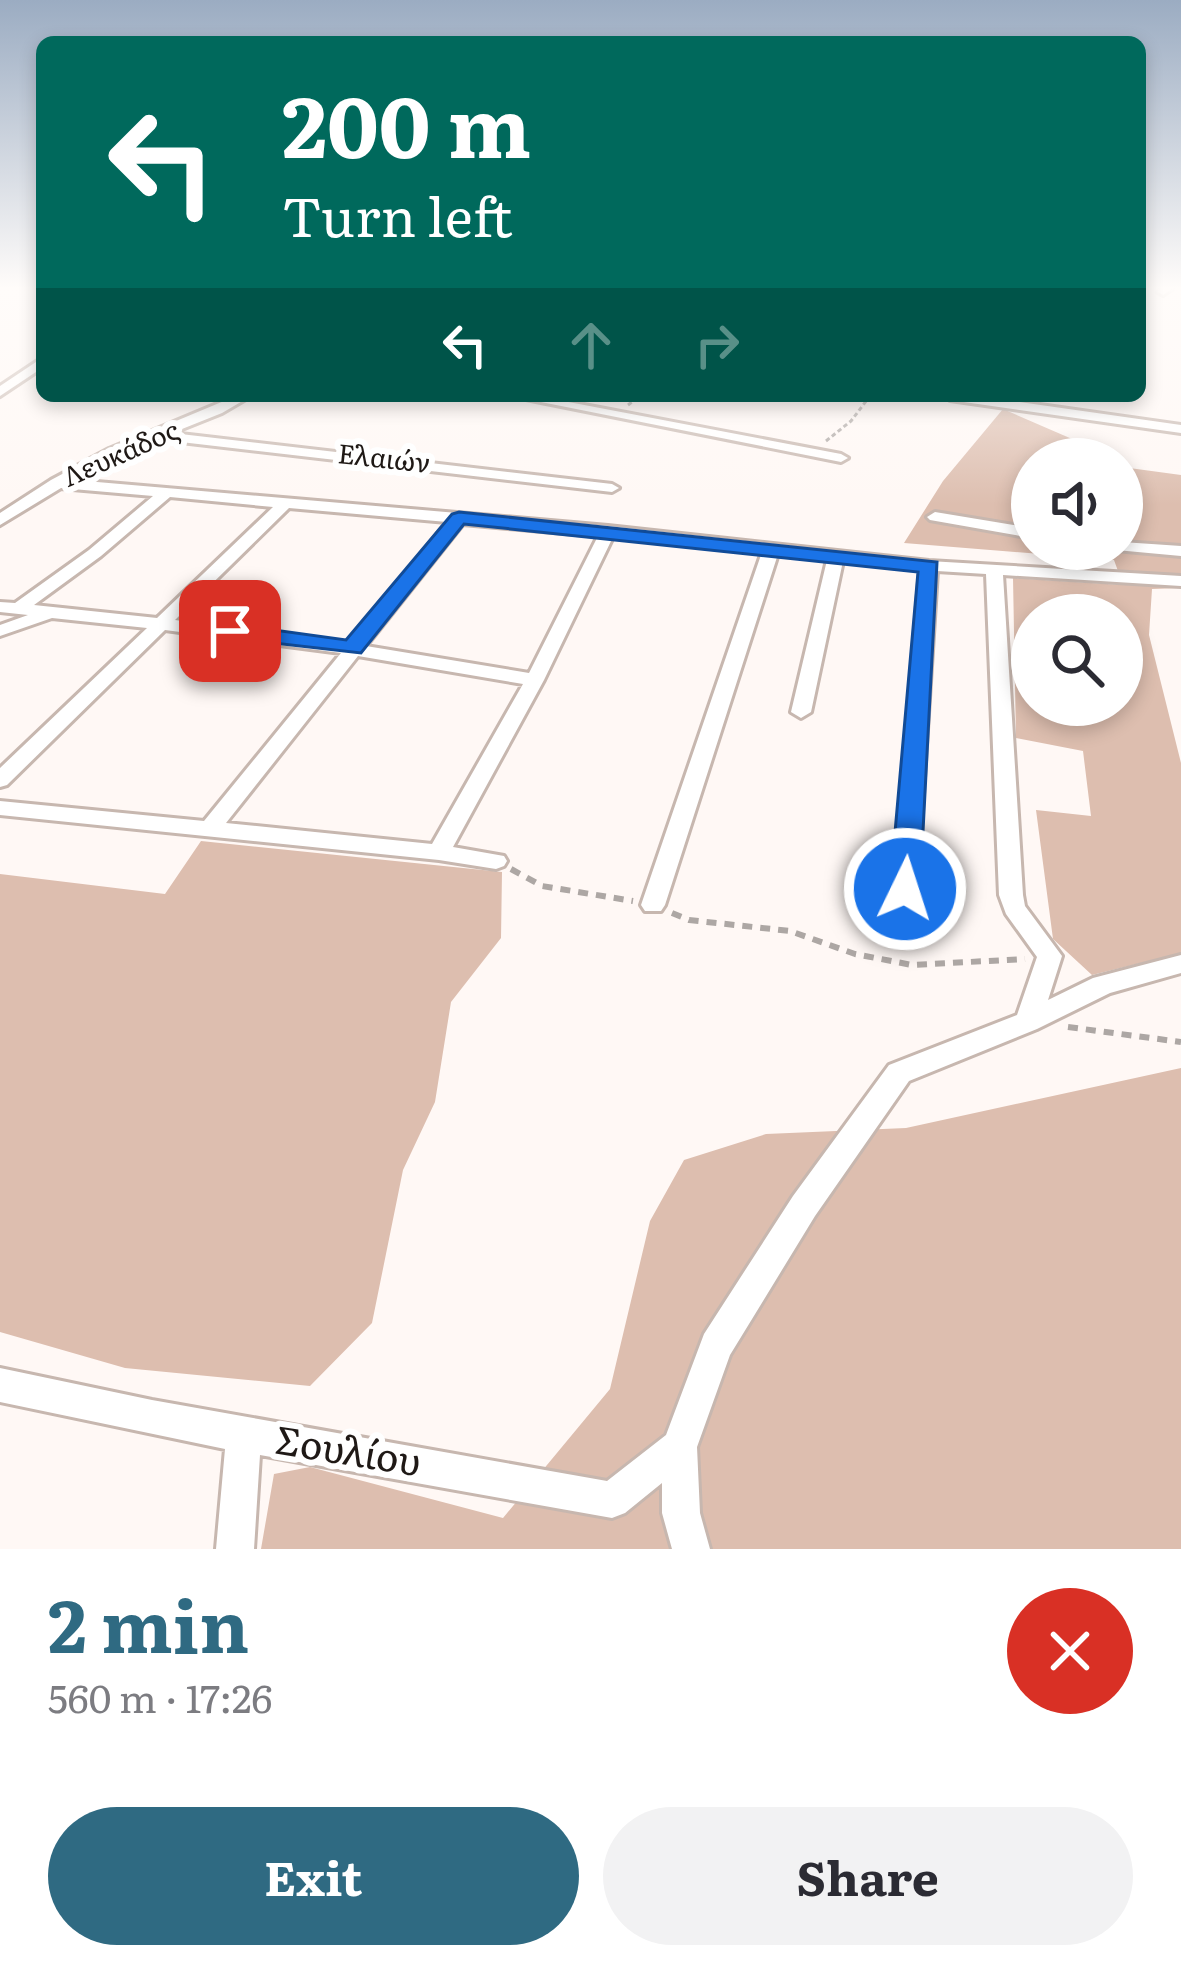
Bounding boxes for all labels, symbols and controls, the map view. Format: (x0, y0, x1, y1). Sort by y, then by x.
text: 200 m (282, 59, 531, 184)
icon: left (84, 84, 240, 240)
text: Turn left (282, 173, 513, 254)
icon: left (432, 312, 498, 378)
icon: ahead (558, 312, 624, 378)
icon: right (684, 312, 750, 378)
street label: Λευκάδος (55, 408, 184, 495)
street label: Ελαιών (336, 431, 433, 481)
map controls (1011, 438, 1143, 726)
button: sound (1011, 438, 1143, 570)
pin (179, 580, 281, 682)
button: search (1011, 594, 1143, 726)
icon: arrive (197, 598, 263, 664)
position arrow (842, 826, 968, 952)
street label: Σουλίου (271, 1408, 426, 1488)
text: 2 min (48, 1568, 249, 1675)
button: close (1007, 1588, 1133, 1714)
text: 560 m · 17:26 (48, 1667, 273, 1725)
button: Exit (48, 1807, 579, 1945)
button: Share (603, 1807, 1133, 1945)

